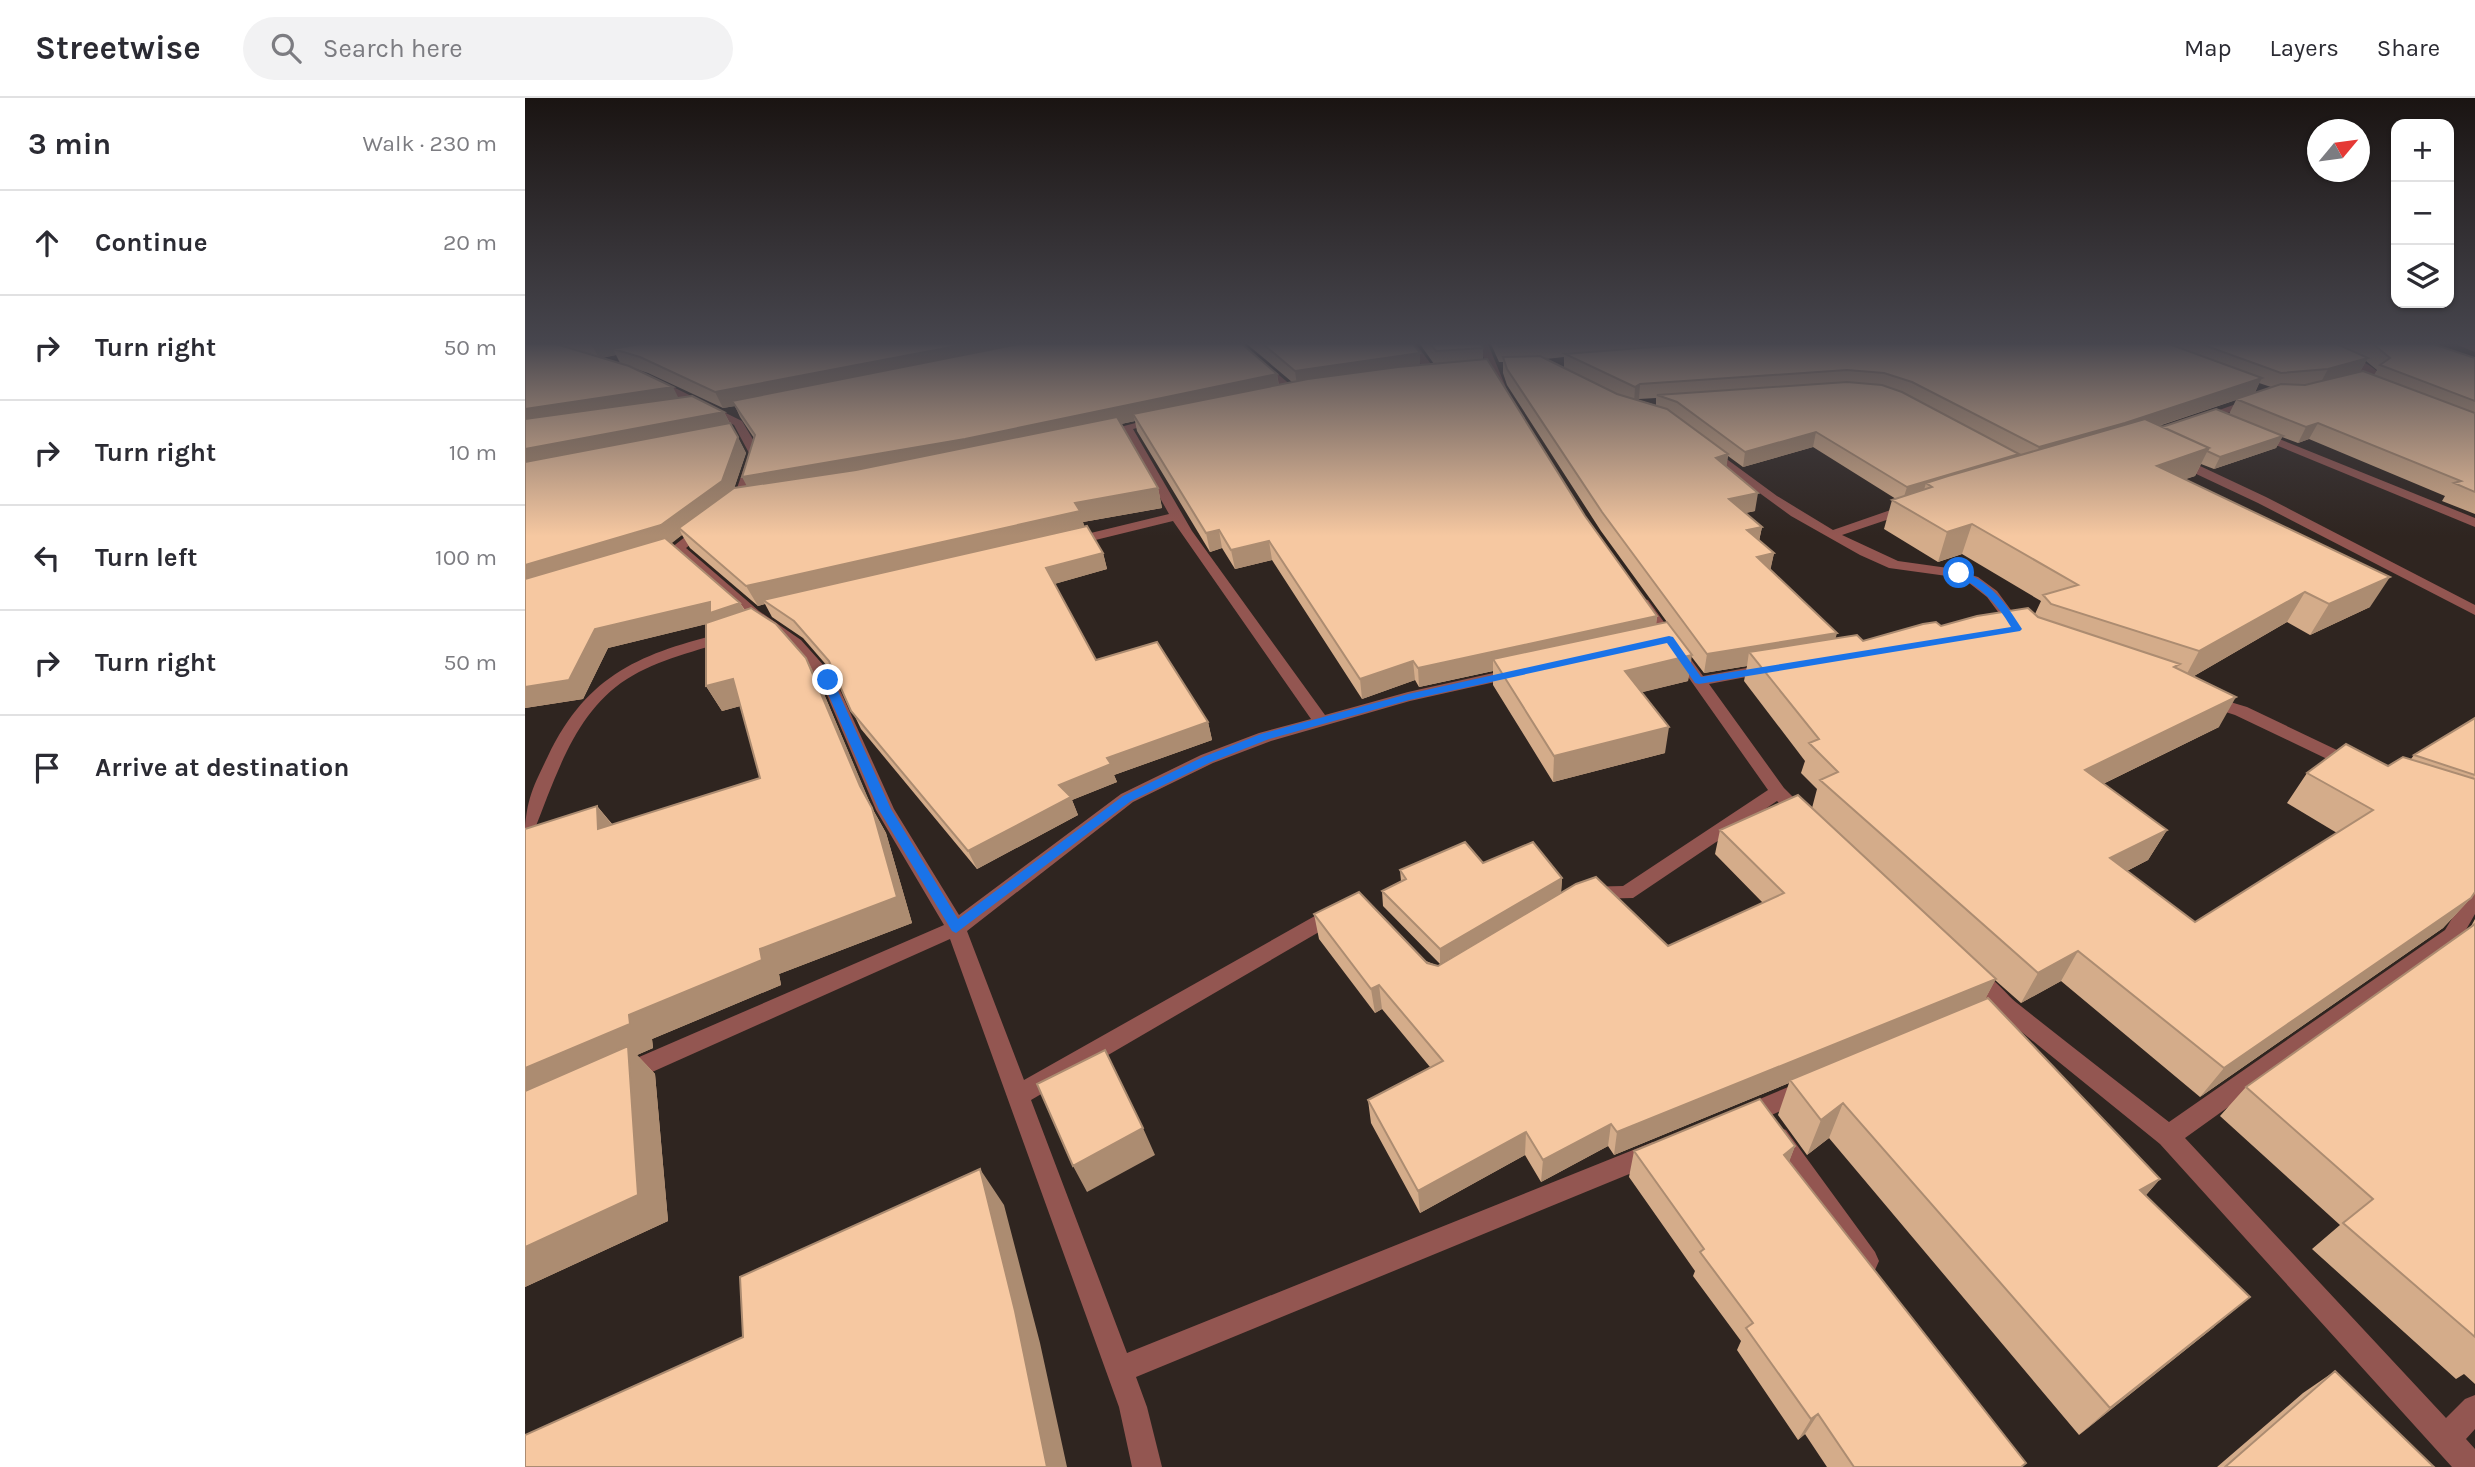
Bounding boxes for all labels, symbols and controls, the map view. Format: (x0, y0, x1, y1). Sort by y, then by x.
search box (243, 17, 733, 80)
text: Streetwise (35, 29, 201, 67)
icon: search (267, 29, 305, 67)
text: Search here (323, 33, 463, 64)
text: Map (2184, 34, 2232, 62)
text: Layers (2270, 34, 2339, 62)
text: Share (2377, 34, 2440, 62)
north arrow (2307, 119, 2370, 182)
map controls (2391, 119, 2454, 308)
button: + (2391, 119, 2454, 182)
text: 3 min (28, 126, 111, 162)
text: Walk · 230 m (363, 130, 497, 157)
button: − (2391, 182, 2454, 245)
icon: ahead (28, 224, 66, 262)
text: Continue (95, 227, 207, 258)
text: 20 m (443, 229, 497, 256)
button: layers (2391, 245, 2454, 308)
icon: right (28, 329, 66, 367)
text: Turn right (95, 332, 216, 363)
text: 50 m (443, 334, 497, 361)
icon: right (28, 434, 66, 472)
text: Turn right (95, 437, 216, 468)
text: 10 m (449, 439, 497, 466)
icon: left (28, 539, 66, 577)
text: Turn left (95, 542, 197, 573)
text: 100 m (435, 544, 497, 571)
route start (1943, 557, 1974, 588)
icon: right (28, 644, 66, 682)
text: Turn right (95, 647, 216, 678)
text: 50 m (443, 649, 497, 676)
route end (812, 664, 843, 695)
icon: arrive (28, 749, 66, 787)
text: Arrive at destination (95, 752, 349, 783)

